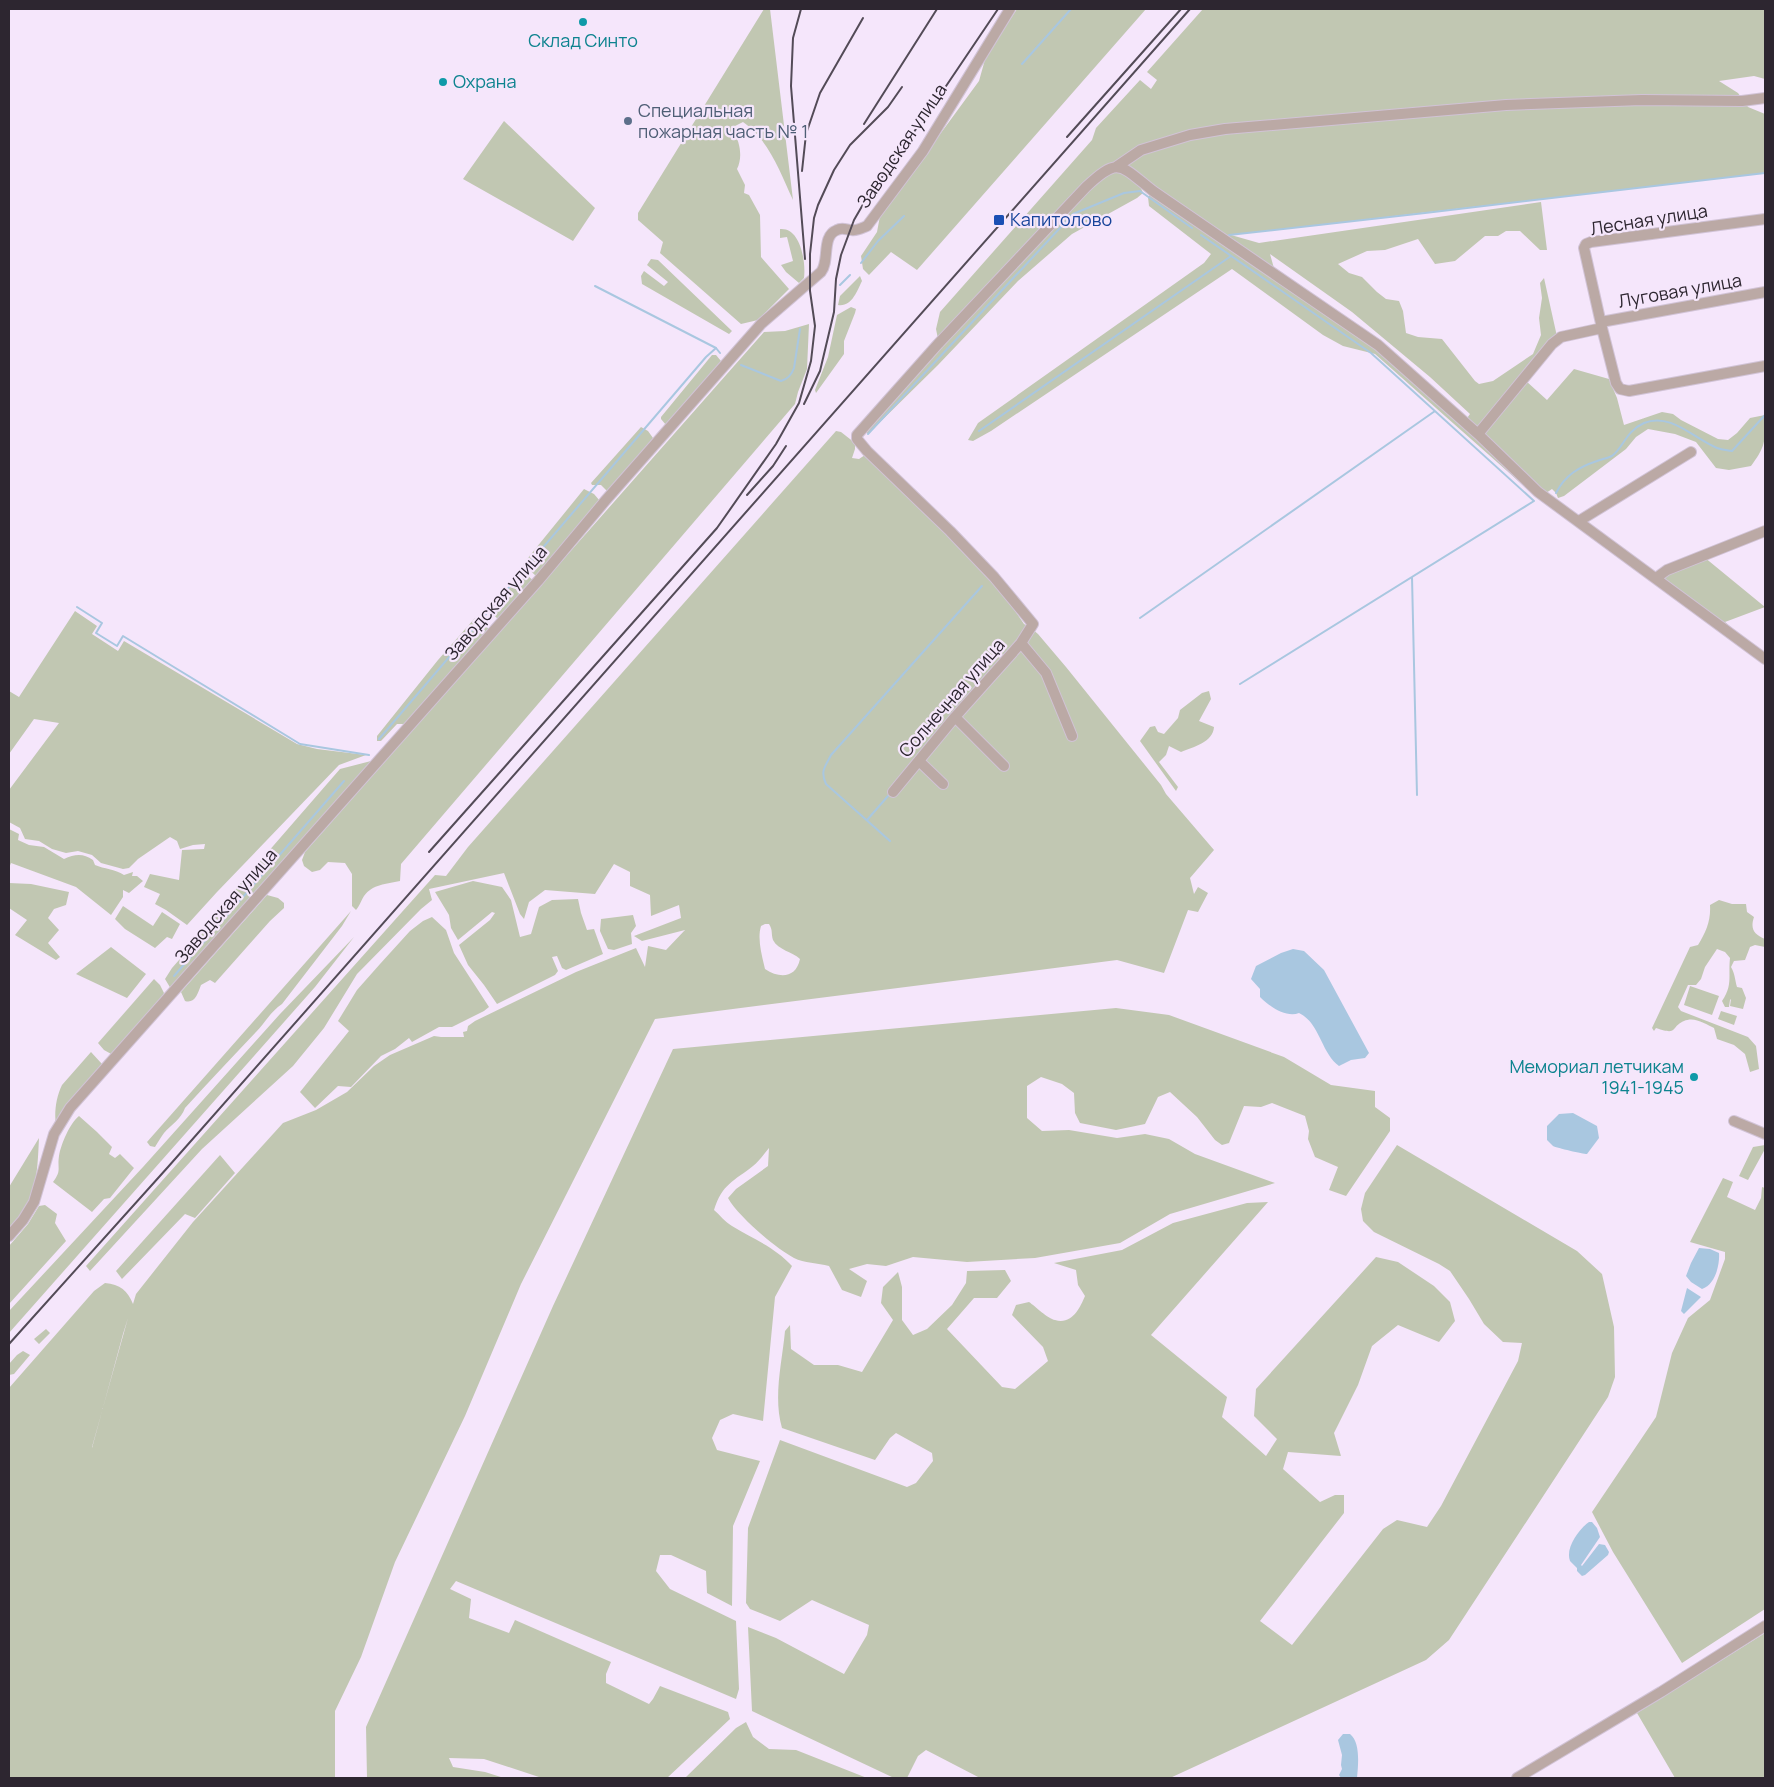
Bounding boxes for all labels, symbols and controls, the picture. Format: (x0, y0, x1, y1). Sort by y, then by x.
marker: Склад Синто (577, 16, 589, 28)
place label: Склад Синто (528, 28, 638, 52)
place label: Охрана (453, 69, 516, 93)
marker: Охрана (437, 76, 449, 88)
street label: Заводская улица (851, 79, 952, 212)
place label: Специальная пожарная часть № 1 (638, 98, 808, 143)
marker: Специальная пожарная часть № 1 (622, 115, 634, 127)
street label: Лесная улица (1589, 198, 1709, 240)
place label: Капитолово (1010, 207, 1112, 231)
marker: Капитолово (992, 213, 1006, 227)
street label: Луговая улица (1616, 267, 1743, 313)
street label: Заводская улица (439, 540, 552, 665)
street label: Солнечная улица (893, 633, 1009, 762)
street label: Заводская улица (169, 843, 282, 968)
place label: Мемориал летчикам 1941-1945 (1509, 1054, 1684, 1099)
marker: Мемориал летчикам 1941-1945 (1688, 1071, 1700, 1083)

